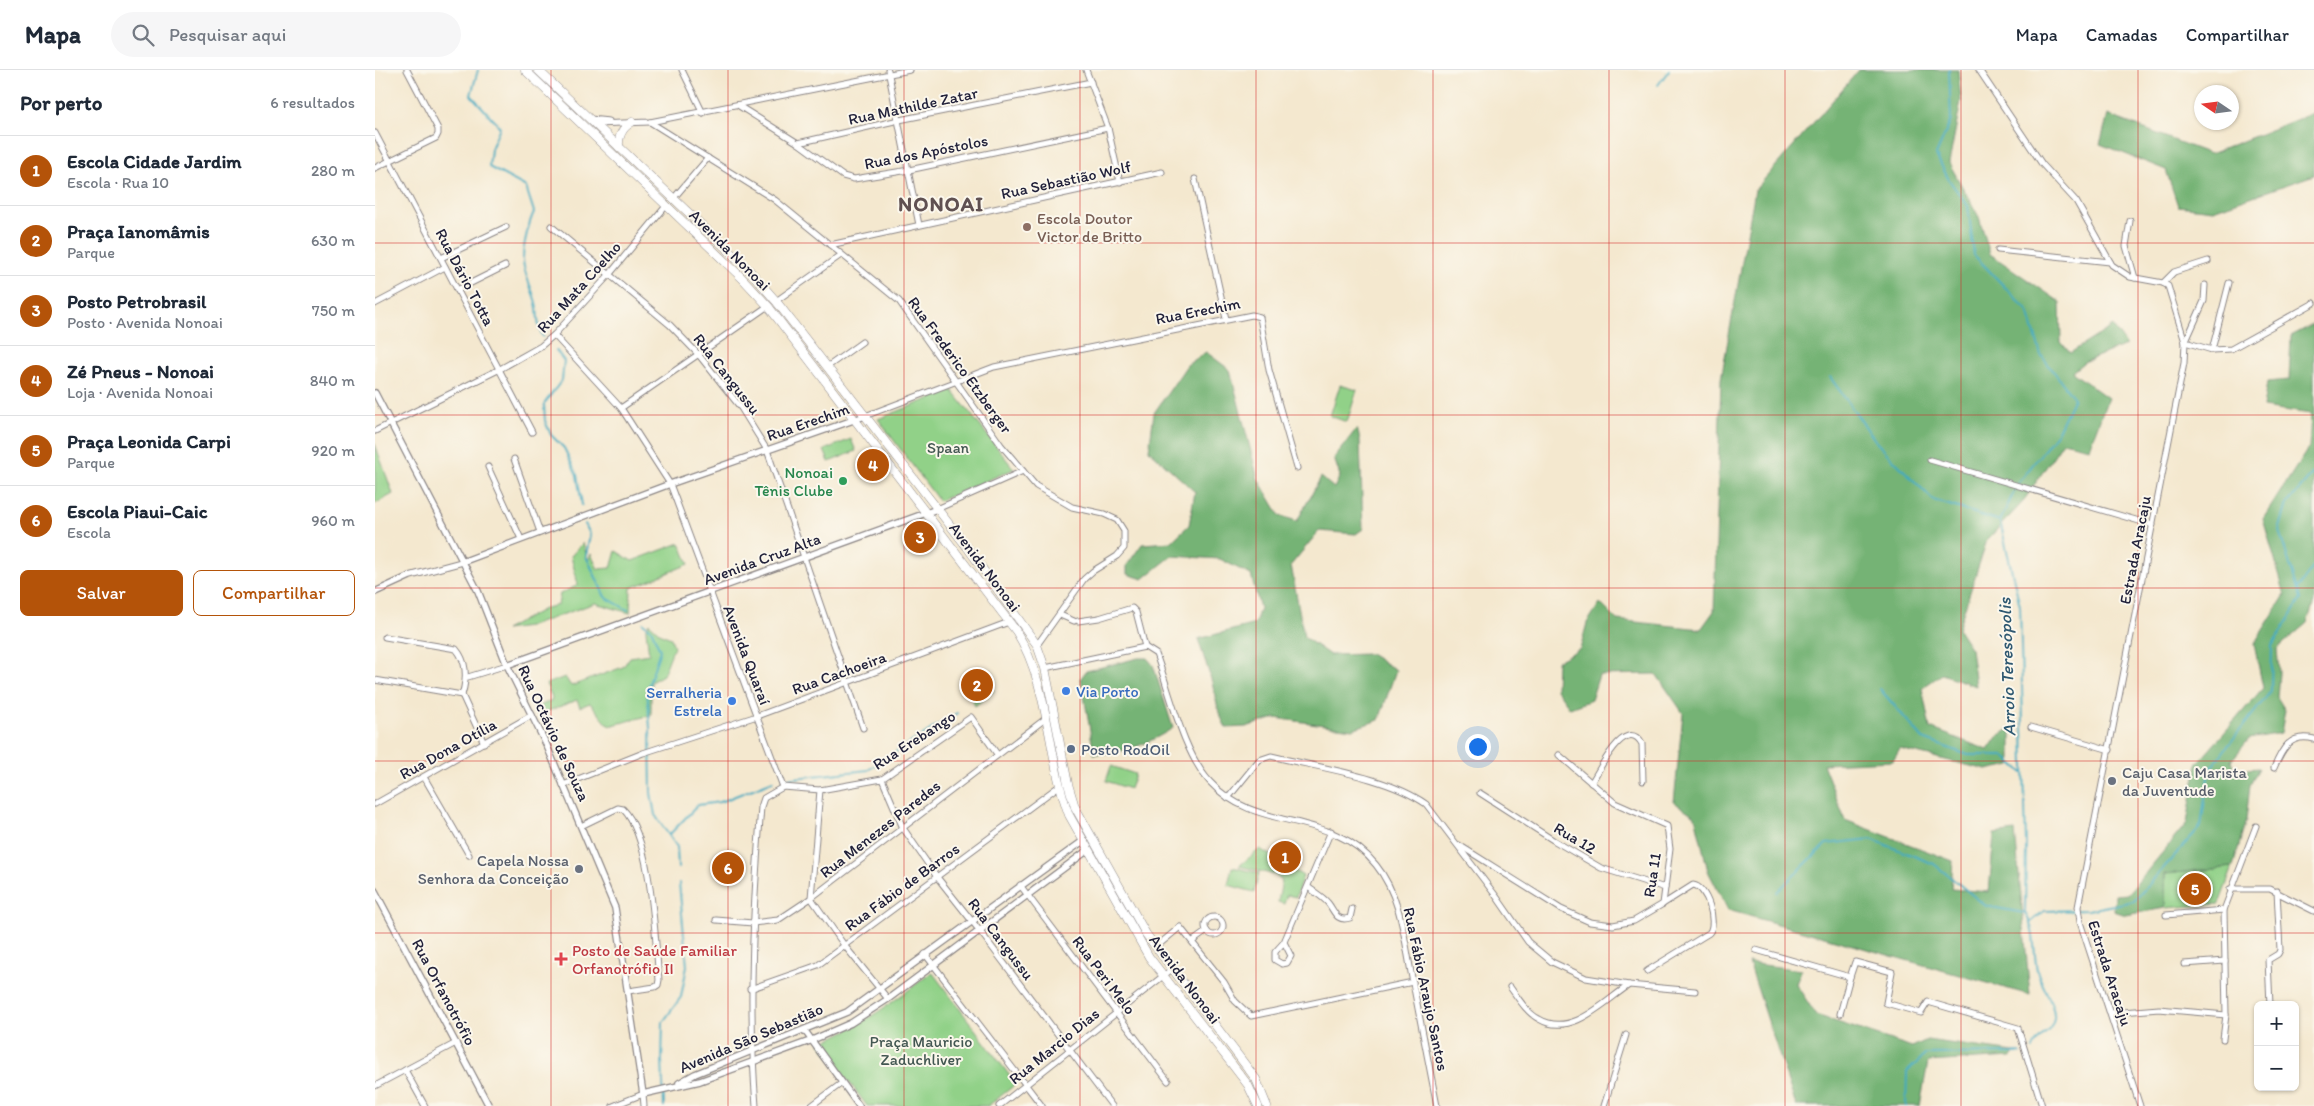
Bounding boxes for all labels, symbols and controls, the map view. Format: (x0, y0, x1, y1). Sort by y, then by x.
search box (111, 12, 461, 57)
text: Mapa (25, 20, 81, 49)
icon: search (129, 21, 157, 49)
text: Pesquisar aqui (169, 23, 286, 46)
text: Mapa (2016, 24, 2058, 46)
text: Camadas (2086, 24, 2158, 46)
text: Compartilhar (2186, 24, 2289, 46)
street label: Rua Mathilde Zatar (846, 83, 980, 129)
north arrow (2194, 85, 2239, 130)
text: Por perto (20, 90, 102, 115)
text: 6 resultados (270, 93, 355, 112)
street label: Rua dos Apóstolos (863, 131, 989, 173)
text: Escola Cidade Jardim (67, 150, 242, 173)
street label: Rua Sebastião Wolf (999, 157, 1133, 203)
text: 1 (32, 161, 40, 180)
text: 280 m (311, 161, 355, 180)
text: Escola · Rua 10 (67, 173, 169, 192)
district label: NONOAI (898, 191, 984, 216)
street label: Avenida Nonoai (686, 206, 774, 294)
place label: Escola Doutor Victor de Britto (1037, 209, 1142, 246)
text: Praça Ianomâmis (67, 220, 210, 243)
marker: Escola Doutor Victor de Britto (1021, 221, 1033, 233)
street label: Rua Dário Totta (431, 225, 499, 330)
text: 2 (32, 231, 40, 250)
text: 630 m (311, 231, 355, 250)
street label: Rua Mata Coelho (533, 237, 625, 337)
text: Parque (67, 243, 115, 262)
text: Posto Petrobrasil (67, 290, 206, 313)
street label: Rua Frederico Etzberger (904, 293, 1016, 438)
street label: Rua Erechim (1154, 293, 1243, 329)
text: 3 (32, 301, 40, 320)
text: 750 m (312, 301, 355, 320)
text: Posto · Avenida Nonoai (67, 313, 223, 332)
street label: Rua Cangussu (689, 330, 765, 419)
text: Zé Pneus - Nonoai (67, 360, 214, 383)
text: 4 (31, 371, 41, 390)
text: 840 m (310, 371, 355, 390)
text: Loja · Avenida Nonoai (67, 383, 213, 402)
street label: Rua Erechim (764, 399, 852, 445)
text: Praça Leonida Carpi (67, 430, 231, 453)
park label: Spaan (927, 438, 970, 457)
text: 5 (32, 441, 40, 460)
text: 920 m (311, 441, 355, 460)
pin: 4 (857, 446, 889, 484)
text: Parque (67, 453, 115, 472)
place label: Nonoai Tênis Clube (755, 463, 833, 500)
marker: Nonoai Tênis Clube (837, 475, 849, 487)
street label: Estrada Aracaju (2115, 494, 2155, 606)
text: Escola Piaui-Caic (67, 500, 208, 523)
text: 6 (32, 511, 40, 530)
text: 960 m (311, 511, 355, 530)
pin: 3 (904, 518, 936, 556)
street label: Avenida Nonoai (945, 519, 1025, 615)
text: Escola (67, 523, 111, 542)
street label: Avenida Cruz Alta (701, 529, 823, 589)
button: Salvar (20, 570, 183, 616)
button: Compartilhar (193, 570, 355, 616)
water label: Arroio Teresópolis (1994, 596, 2020, 737)
street label: Avenida Quaraí (719, 602, 775, 708)
street label: Rua Cachoeira (789, 647, 889, 699)
street label: Rua Octávio de Souza (514, 662, 594, 805)
pin: 2 (961, 666, 993, 704)
place label: Via Porto (1076, 682, 1139, 701)
place label: Serralheria Estrela (646, 683, 722, 720)
marker: Via Porto (1060, 685, 1072, 697)
marker: Serralheria Estrela (726, 695, 738, 707)
street label: Rua Erebango (869, 706, 959, 774)
street label: Rua Dona Otília (396, 714, 500, 783)
your location (1465, 734, 1491, 760)
place label: Posto RodOil (1081, 740, 1170, 759)
marker: Posto RodOil (1065, 743, 1077, 755)
place label: Caju Casa Marista da Juventude (2122, 763, 2247, 800)
marker: Caju Casa Marista da Juventude (2106, 775, 2118, 787)
street label: Rua Menezes Paredes (816, 776, 944, 882)
street label: Rua 12 (1550, 818, 1600, 858)
pin: 1 (1269, 838, 1301, 876)
street label: Rua Fábio de Barros (841, 839, 963, 935)
pin: 6 (712, 849, 744, 887)
place label: Capela Nossa Senhora da Conceição (418, 851, 569, 888)
street label: Rua 11 (1639, 851, 1665, 899)
marker: Capela Nossa Senhora da Conceição (573, 863, 585, 875)
pin: 5 (2179, 870, 2211, 908)
street label: Rua Cangussu (964, 894, 1038, 984)
street label: Rua Fábio Araujo Santos (1399, 905, 1453, 1073)
street label: Estrada Aracaju (2084, 918, 2136, 1029)
street label: Avenida Nonoai (1145, 931, 1225, 1027)
street label: Rua Peri Melo (1068, 932, 1140, 1018)
street label: Rua Orfanotrófio (408, 935, 480, 1049)
place label: Posto de Saúde Familiar Orfanotrófio II (572, 941, 737, 978)
marker: Posto de Saúde Familiar Orfanotrófio II (554, 952, 568, 966)
street label: Avenida São Sebastião (676, 999, 826, 1077)
map controls (2254, 1001, 2299, 1091)
button: + (2254, 1001, 2299, 1046)
street label: Rua Marcio Dias (1005, 1004, 1103, 1088)
park label: Praça Mauricio Zaduchliver (870, 1032, 972, 1069)
button: − (2254, 1046, 2299, 1091)

